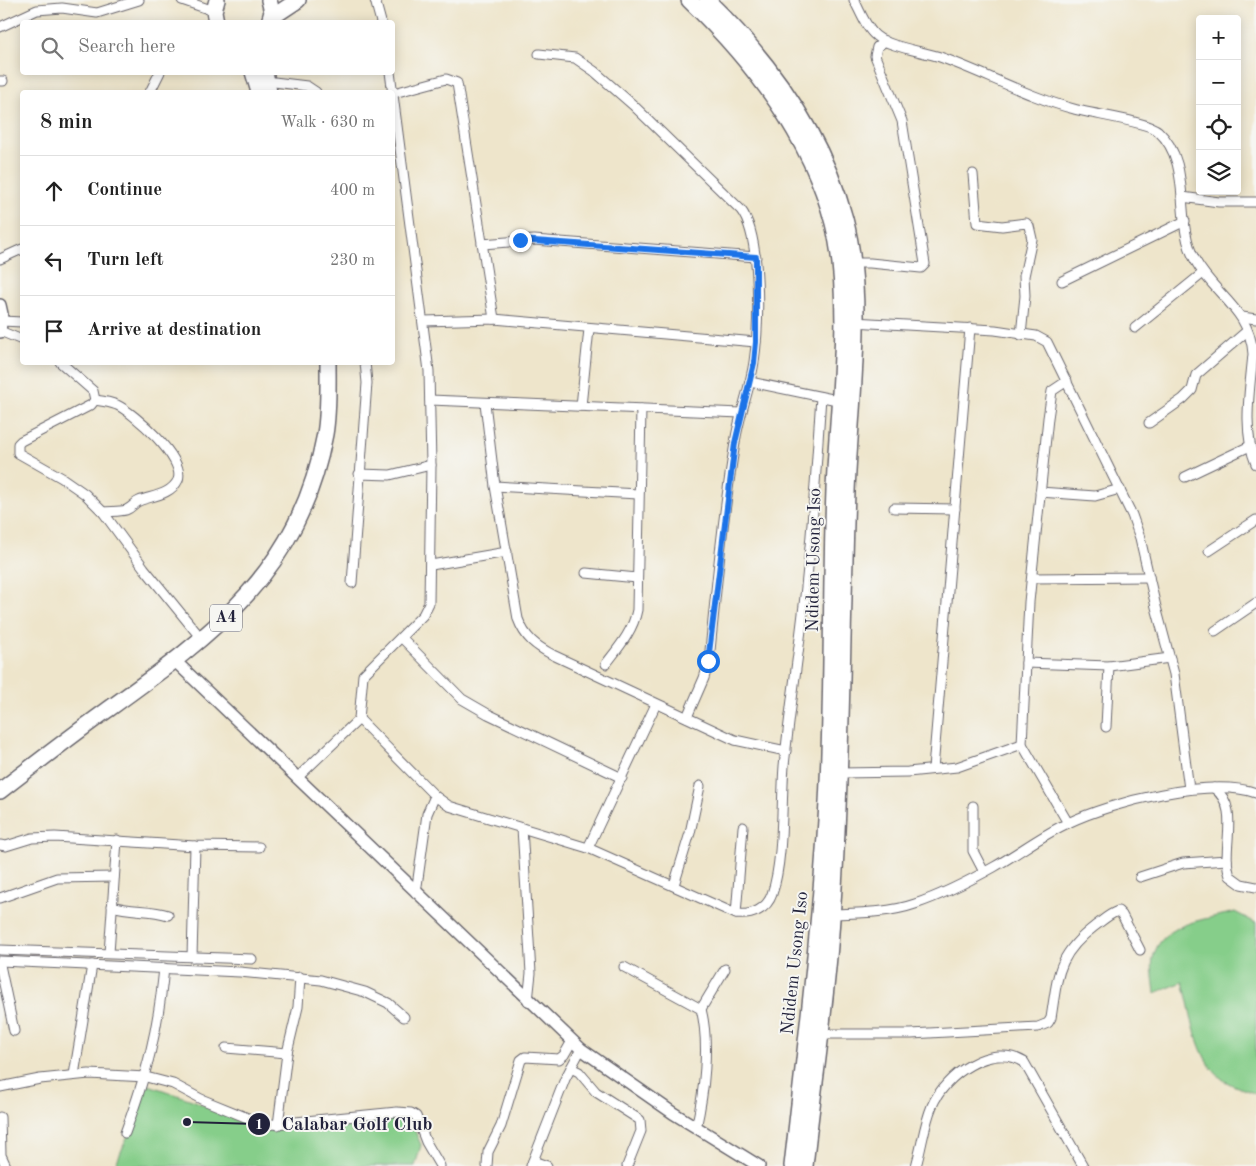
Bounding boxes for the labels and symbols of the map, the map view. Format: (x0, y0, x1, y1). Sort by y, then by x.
route end (509, 229, 532, 252)
street label: Ndidem Usong Iso (804, 488, 824, 632)
road number: A4 (210, 604, 242, 632)
route start (697, 650, 720, 673)
street label: Ndidem Usong Iso (779, 890, 811, 1036)
callout: Calabar Golf Club (247, 1107, 443, 1141)
text: Calabar Golf Club (282, 1116, 432, 1135)
text: 1 (255, 1118, 263, 1133)

